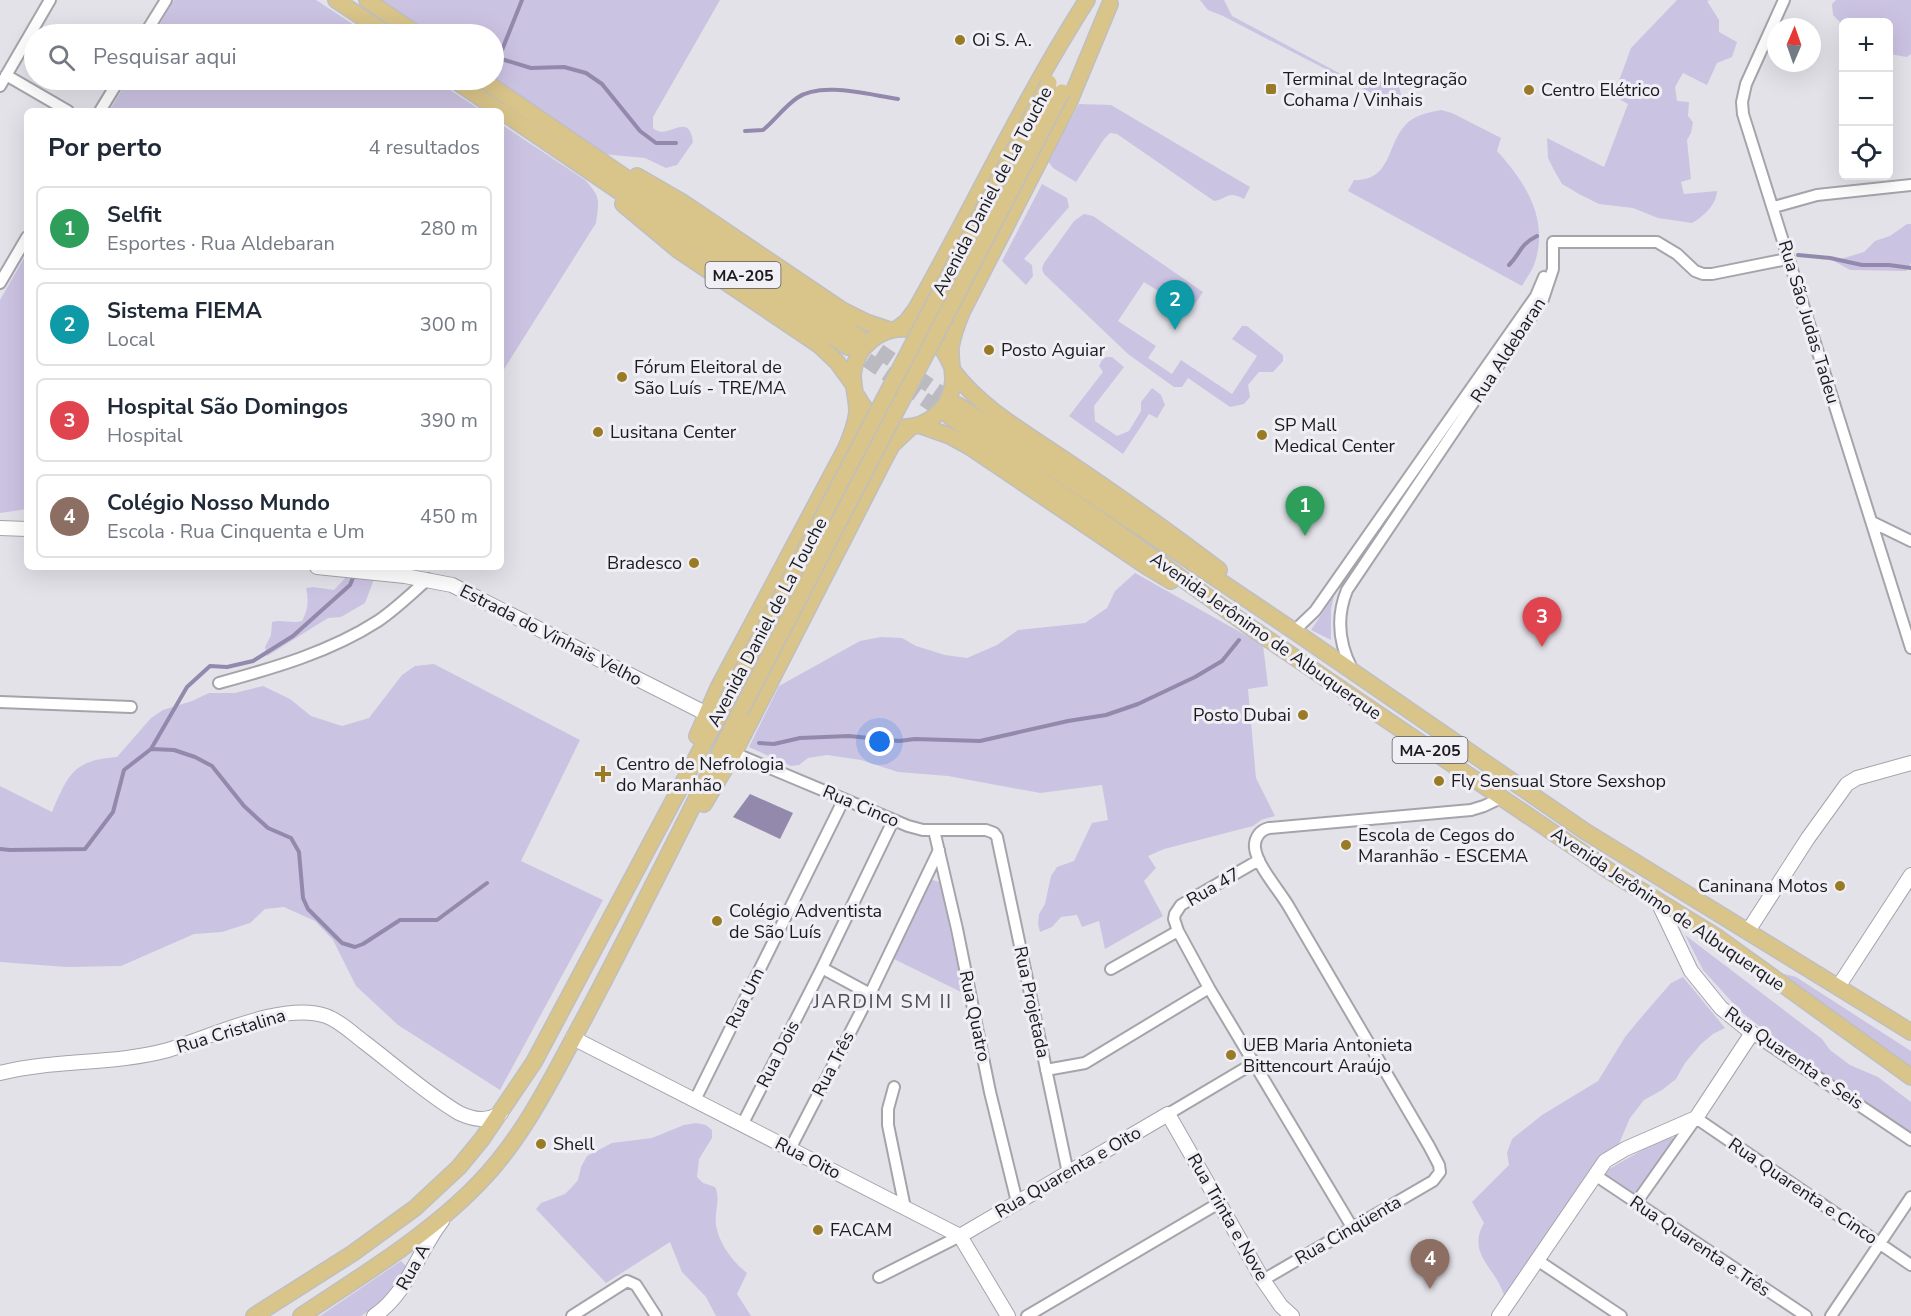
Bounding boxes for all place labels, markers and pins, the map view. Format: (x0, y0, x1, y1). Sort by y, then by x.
place label: Oi S. A. (972, 28, 1032, 52)
marker: Oi S. A. (953, 33, 967, 47)
place label: Terminal de Integração Cohama / Vinhais (1283, 67, 1467, 112)
place label: Centro Elétrico (1541, 78, 1660, 102)
marker: Terminal de Integração Cohama / Vinhais (1264, 82, 1278, 96)
marker: Centro Elétrico (1522, 83, 1536, 97)
pin: 2 (1156, 280, 1194, 330)
place label: Posto Aguiar (1001, 338, 1106, 362)
marker: Posto Aguiar (982, 343, 996, 357)
place label: Fórum Eleitoral de São Luís - TRE/MA (634, 355, 786, 400)
marker: Fórum Eleitoral de São Luís - TRE/MA (615, 370, 629, 384)
place label: SP Mall Medical Center (1274, 413, 1395, 458)
place label: Lusitana Center (610, 420, 737, 444)
marker: Lusitana Center (591, 425, 605, 439)
marker: SP Mall Medical Center (1255, 428, 1269, 442)
pin: 1 (1286, 486, 1324, 536)
place label: Bradesco (607, 551, 682, 575)
marker: Bradesco (687, 556, 701, 570)
pin: 3 (1522, 598, 1562, 647)
place label: Posto Dubai (1193, 703, 1291, 727)
marker: Posto Dubai (1296, 708, 1310, 722)
place label: Centro de Nefrologia do Maranhão (616, 752, 784, 797)
marker: Centro de Nefrologia do Maranhão (594, 765, 612, 783)
place label: Fly Sensual Store Sexshop (1451, 769, 1666, 793)
marker: Fly Sensual Store Sexshop (1432, 774, 1446, 788)
place label: Escola de Cegos do Maranhão - ESCEMA (1358, 823, 1528, 868)
marker: Escola de Cegos do Maranhão - ESCEMA (1339, 838, 1353, 852)
place label: Caninana Motos (1698, 874, 1828, 898)
marker: Caninana Motos (1833, 879, 1847, 893)
place label: Colégio Adventista de São Luís (729, 899, 882, 944)
marker: Colégio Adventista de São Luís (710, 914, 724, 928)
place label: UEB Maria Antonieta Bittencourt Araújo (1243, 1033, 1412, 1078)
marker: UEB Maria Antonieta Bittencourt Araújo (1224, 1048, 1238, 1062)
place label: Shell (553, 1132, 595, 1156)
marker: Shell (534, 1137, 548, 1151)
place label: FACAM (830, 1218, 892, 1242)
marker: FACAM (811, 1223, 825, 1237)
pin: 4 (1410, 1240, 1450, 1289)

